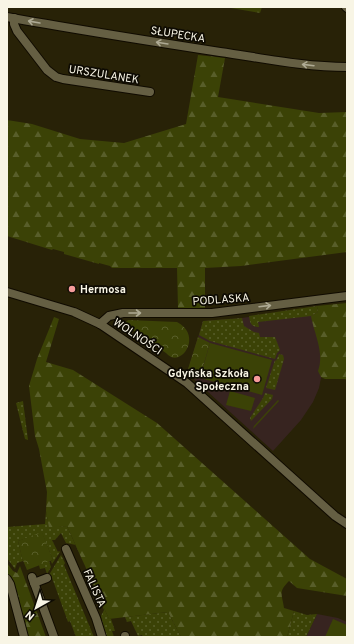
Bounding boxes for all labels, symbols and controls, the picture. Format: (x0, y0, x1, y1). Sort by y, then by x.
one-way arrow (28, 18, 41, 26)
street label: SŁUPECKA (150, 24, 206, 46)
one-way arrow (156, 39, 169, 47)
one-way arrow (302, 61, 315, 69)
street label: URSZULANEK (68, 63, 140, 87)
place label: Hermosa (80, 283, 126, 297)
marker: Hermosa (67, 284, 77, 294)
street label: PODLASKA (192, 291, 250, 309)
one-way arrow (258, 303, 271, 310)
one-way arrow (128, 309, 141, 317)
street label: WOLNOŚCI (110, 315, 165, 358)
place label: Gdyńska Szkoła Społeczna (168, 367, 249, 394)
marker: Gdyńska Szkoła Społeczna (252, 374, 262, 384)
street label: FALISTA (80, 567, 109, 610)
north arrow (16, 588, 56, 628)
text: N (23, 607, 38, 623)

